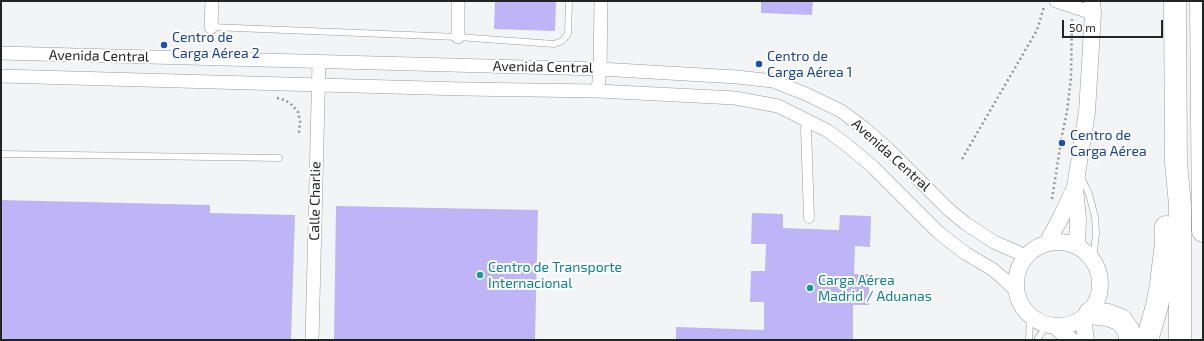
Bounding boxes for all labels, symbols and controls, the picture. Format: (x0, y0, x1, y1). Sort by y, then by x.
scale bar (1064, 12, 1165, 38)
text: 50 m (1069, 20, 1096, 34)
place label: Centro de Carga Aérea 2 (172, 29, 260, 62)
marker: Centro de Carga Aérea 2 (159, 40, 169, 50)
street label: Avenida Central (49, 47, 149, 65)
place label: Centro de Carga Aérea 1 (767, 48, 852, 80)
street label: Avenida Central (493, 58, 593, 76)
marker: Centro de Carga Aérea 1 (754, 59, 764, 69)
street label: Avenida Central (848, 115, 934, 195)
place label: Centro de Carga Aérea (1070, 127, 1147, 160)
marker: Centro de Carga Aérea (1057, 138, 1067, 148)
street label: Calle Charlie (306, 161, 324, 241)
place label: Centro de Transporte Internacional (488, 259, 622, 292)
marker: Centro de Transporte Internacional (475, 270, 485, 280)
place label: Carga Aérea Madrid / Aduanas (818, 272, 932, 304)
marker: Carga Aérea Madrid / Aduanas (805, 283, 815, 293)

